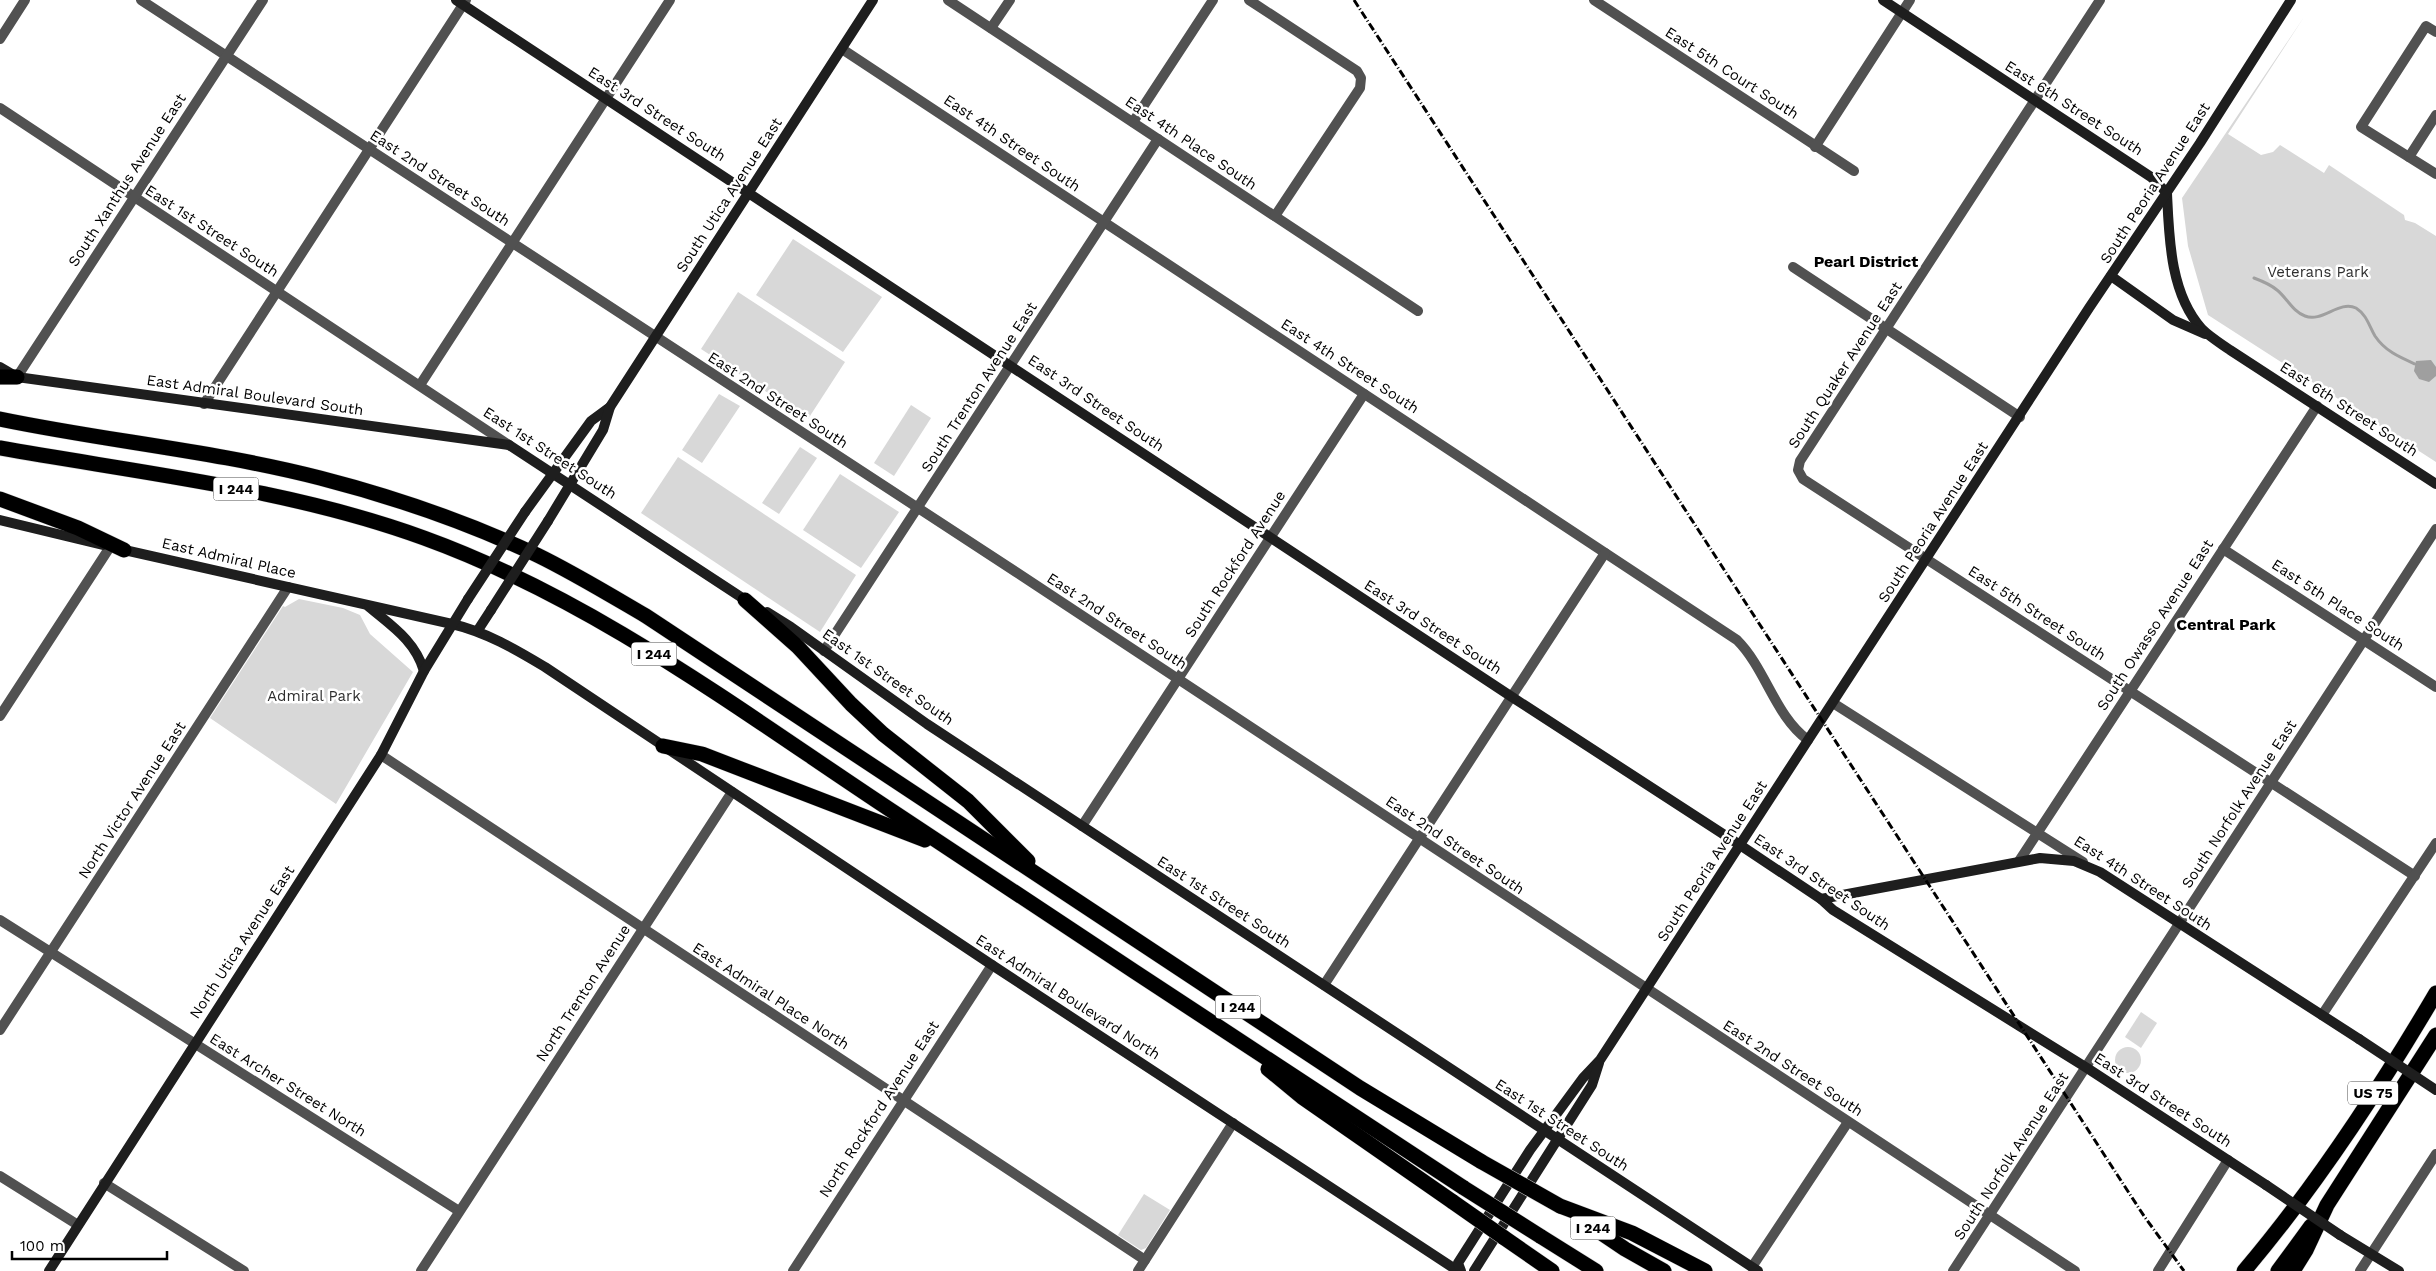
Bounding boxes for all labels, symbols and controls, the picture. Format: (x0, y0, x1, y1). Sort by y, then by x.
street label: East 5th Court South (1662, 23, 1802, 123)
street label: East 6th Street South (2002, 57, 2146, 159)
street label: East 3rd Street South (585, 63, 729, 165)
street label: South Xanthus Avenue East (64, 90, 190, 270)
street label: East 4th Street South (940, 91, 1084, 195)
street label: East 4th Place South (1122, 92, 1260, 194)
street label: South Peoria Avenue East (2096, 98, 2214, 267)
street label: South Utica Avenue East (672, 114, 786, 276)
street label: East 2nd Street South (366, 126, 514, 230)
street label: East 1st Street South (142, 181, 282, 281)
district label: Pearl District (1814, 252, 1918, 271)
park label: Veterans Park (2267, 263, 2369, 281)
street label: South Quaker Avenue East (1784, 278, 1906, 452)
street label: South Trenton Avenue East (917, 298, 1041, 476)
street label: East 4th Street South (1278, 315, 1422, 417)
street label: East 2nd Street South (704, 348, 852, 452)
street label: East 3rd Street South (1025, 351, 1167, 455)
street label: East 6th Street South (2277, 358, 2421, 460)
street label: East Admiral Boulevard South (145, 371, 365, 419)
street label: East 1st Street South (480, 403, 620, 503)
street label: South Peoria Avenue East (1874, 437, 1992, 606)
road number: I 244 (214, 478, 258, 500)
street label: South Rockford Avenue (1181, 487, 1289, 641)
street label: East Admiral Place (160, 534, 298, 582)
street label: South Owasso Avenue East (2093, 536, 2217, 714)
street label: East 5th Place South (2268, 555, 2408, 655)
street label: East 5th Street South (1965, 562, 2109, 664)
street label: East 2nd Street South (1043, 569, 1191, 673)
street label: East 3rd Street South (1361, 576, 1505, 678)
district label: Central Park (2176, 615, 2276, 634)
street label: East 1st Street South (819, 625, 957, 729)
road number: I 244 (632, 642, 676, 666)
park label: Admiral Park (267, 687, 361, 705)
street label: South Norfolk Avenue East (2178, 716, 2301, 891)
street label: North Victor Avenue East (74, 717, 190, 882)
street label: South Peoria Avenue East (1653, 776, 1771, 945)
street label: East 2nd Street South (1382, 792, 1528, 898)
street label: East 3rd Street South (1751, 830, 1893, 934)
street label: East 4th Street South (2071, 832, 2215, 934)
street label: East 1st Street South (1154, 852, 1294, 952)
street label: North Utica Avenue East (186, 862, 299, 1022)
street label: North Trenton Avenue (532, 921, 634, 1065)
street label: East Admiral Boulevard North (972, 930, 1164, 1064)
street label: East Admiral Place North (689, 939, 853, 1053)
road number: I 244 (1216, 996, 1260, 1019)
street label: East 2nd Street South (1719, 1016, 1867, 1120)
street label: North Rockford Avenue East (815, 1017, 943, 1201)
street label: East Archer Street North (206, 1029, 370, 1141)
street label: East 3rd Street South (2091, 1049, 2235, 1151)
street label: South Norfolk Avenue East (1950, 1068, 2073, 1243)
street label: East 1st Street South (1492, 1075, 1632, 1175)
road number: US 75 (2348, 1082, 2398, 1104)
road number: I 244 (1570, 1216, 1616, 1240)
scale bar (12, 1228, 168, 1260)
text: 100 m (20, 1237, 64, 1255)

